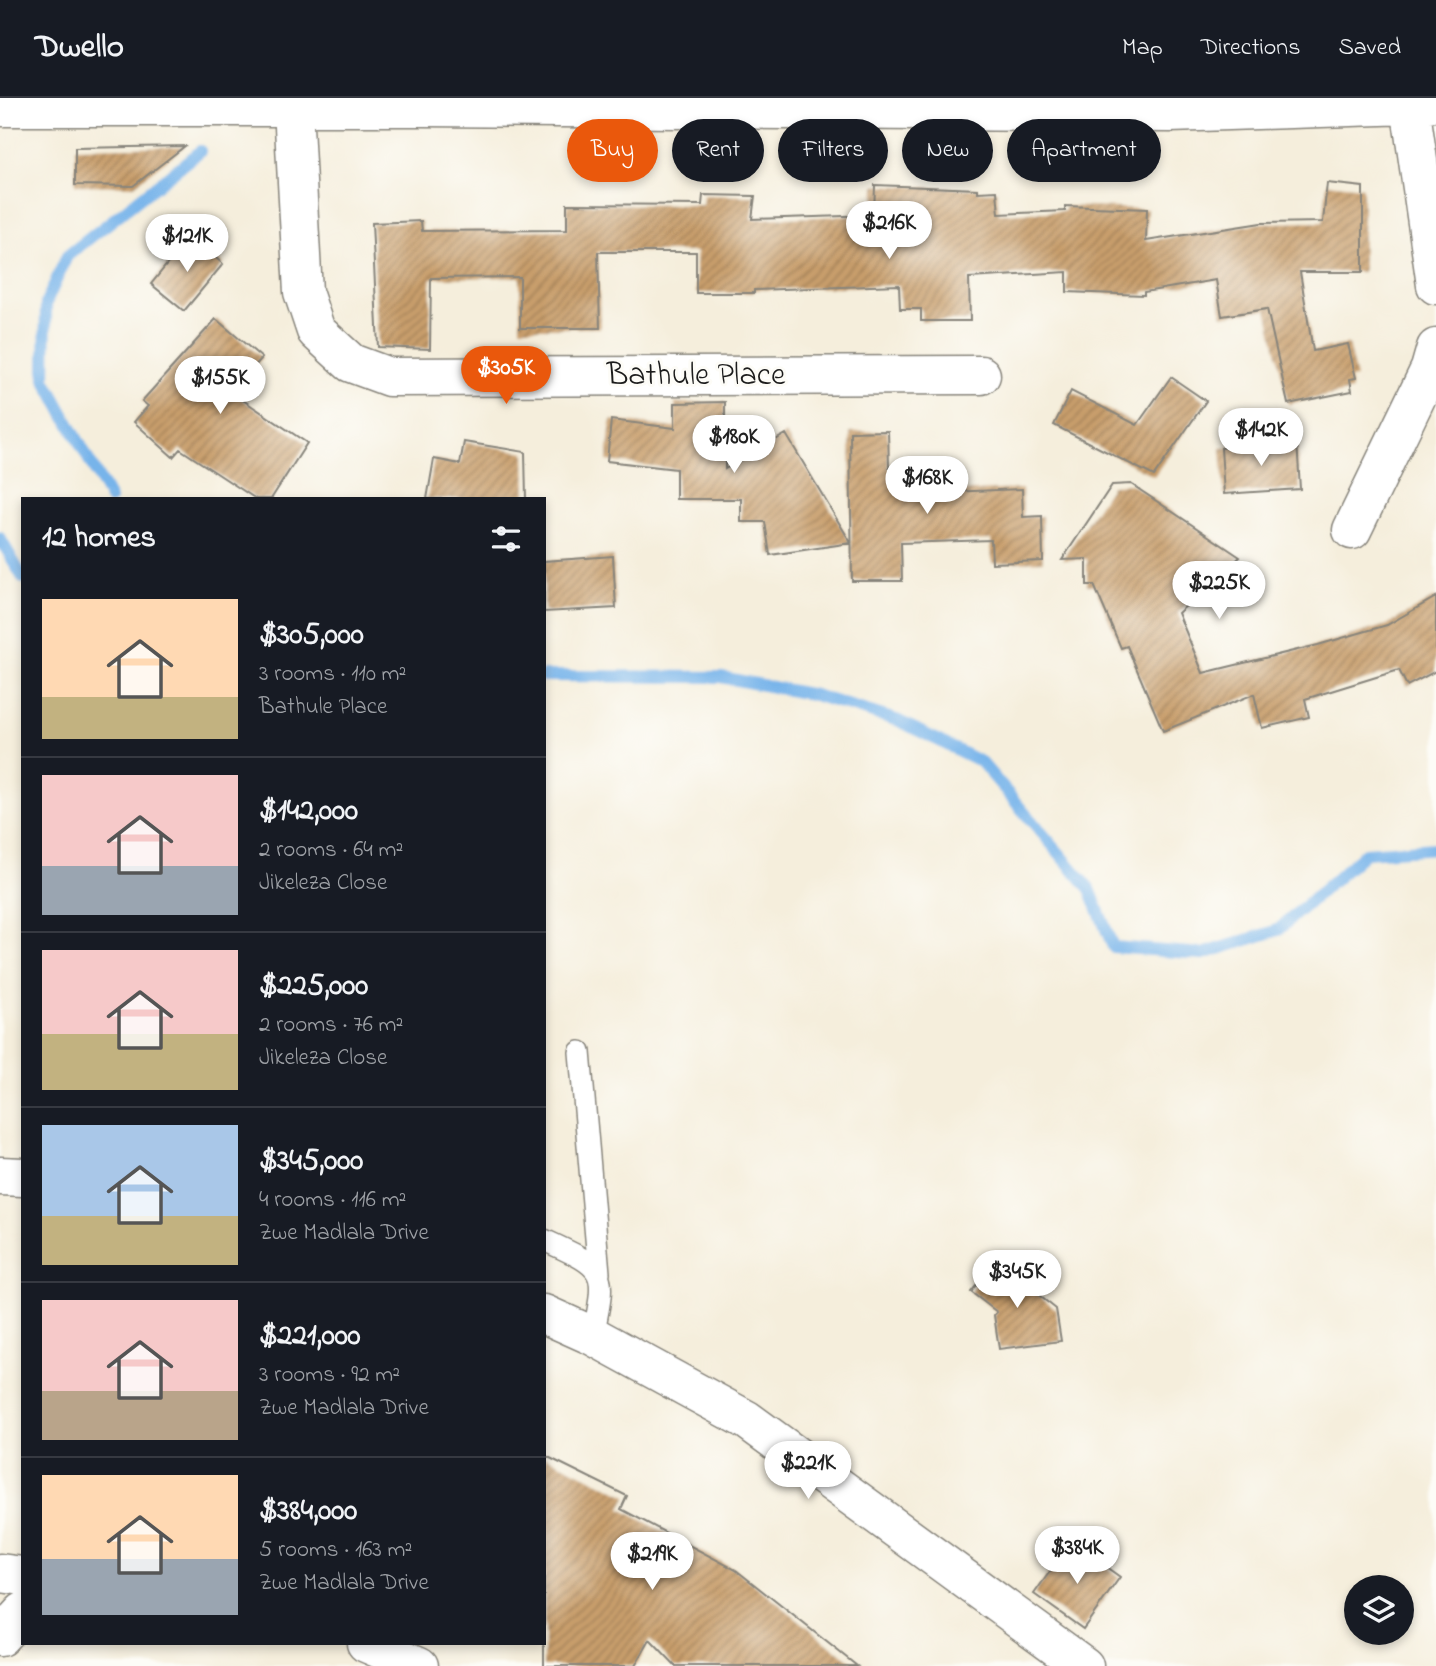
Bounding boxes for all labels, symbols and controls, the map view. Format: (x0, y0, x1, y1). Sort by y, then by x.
text: Dwello (35, 24, 124, 72)
text: Map (1122, 31, 1163, 66)
text: Directions (1201, 31, 1300, 66)
text: Saved (1338, 31, 1401, 66)
chip: Buy (567, 119, 658, 182)
chip: Rent (672, 119, 764, 182)
chip: Filters (778, 119, 888, 182)
chip: New (902, 119, 993, 182)
chip: Apartment (1007, 119, 1161, 182)
pin: $216K (840, 202, 938, 261)
text: $216K (862, 207, 916, 240)
pin: $121K (138, 214, 236, 274)
text: $121K (161, 220, 213, 253)
pin: $305K (457, 346, 555, 406)
text: $305K (477, 352, 535, 385)
street label: Bathule Place (606, 353, 786, 400)
pin: $155K (171, 356, 269, 416)
text: $155K (191, 362, 249, 395)
pin: $142K (1212, 408, 1310, 468)
text: $142K (1234, 414, 1288, 447)
pin: $180K (685, 416, 783, 475)
text: $180K (709, 421, 759, 454)
pin: $168K (878, 456, 976, 516)
text: $168K (901, 462, 953, 495)
text: 12 homes (42, 517, 156, 561)
icon: filters (487, 520, 525, 558)
pin: $225K (1170, 561, 1268, 621)
text: $225K (1188, 567, 1250, 600)
text: $305,000 (259, 614, 364, 658)
icon: home (98, 627, 182, 711)
text: 3 rooms · 110 m² (259, 658, 406, 691)
text: Bathule Place (259, 691, 387, 724)
text: $142,000 (259, 790, 358, 834)
icon: home (98, 803, 182, 887)
text: 2 rooms · 64 m² (259, 834, 403, 867)
text: Jikeleza Close (259, 867, 387, 900)
text: $225,000 (259, 965, 368, 1009)
icon: home (98, 978, 182, 1062)
text: 2 rooms · 76 m² (259, 1009, 403, 1042)
text: Jikeleza Close (259, 1042, 387, 1075)
text: $345,000 (259, 1140, 363, 1184)
icon: home (98, 1153, 182, 1237)
text: 4 rooms · 116 m² (259, 1184, 406, 1217)
text: Zwe Madlala Drive (259, 1217, 429, 1250)
pin: $345K (968, 1250, 1066, 1310)
text: $345K (988, 1256, 1046, 1289)
text: $221,000 (259, 1315, 361, 1359)
icon: home (98, 1328, 182, 1412)
text: 3 rooms · 92 m² (259, 1359, 400, 1392)
text: Zwe Madlala Drive (259, 1392, 429, 1425)
pin: $221K (759, 1442, 857, 1501)
text: $221K (780, 1447, 836, 1480)
text: $384,000 (259, 1490, 357, 1534)
icon: home (98, 1503, 182, 1587)
pin: $384K (1028, 1526, 1126, 1586)
pin: $219K (603, 1532, 701, 1592)
text: $384K (1051, 1532, 1103, 1565)
text: 5 rooms · 163 m² (259, 1534, 412, 1567)
text: $219K (627, 1538, 677, 1571)
text: Zwe Madlala Drive (259, 1567, 429, 1600)
map controls (1344, 1575, 1414, 1645)
button: layers (1344, 1575, 1414, 1645)

